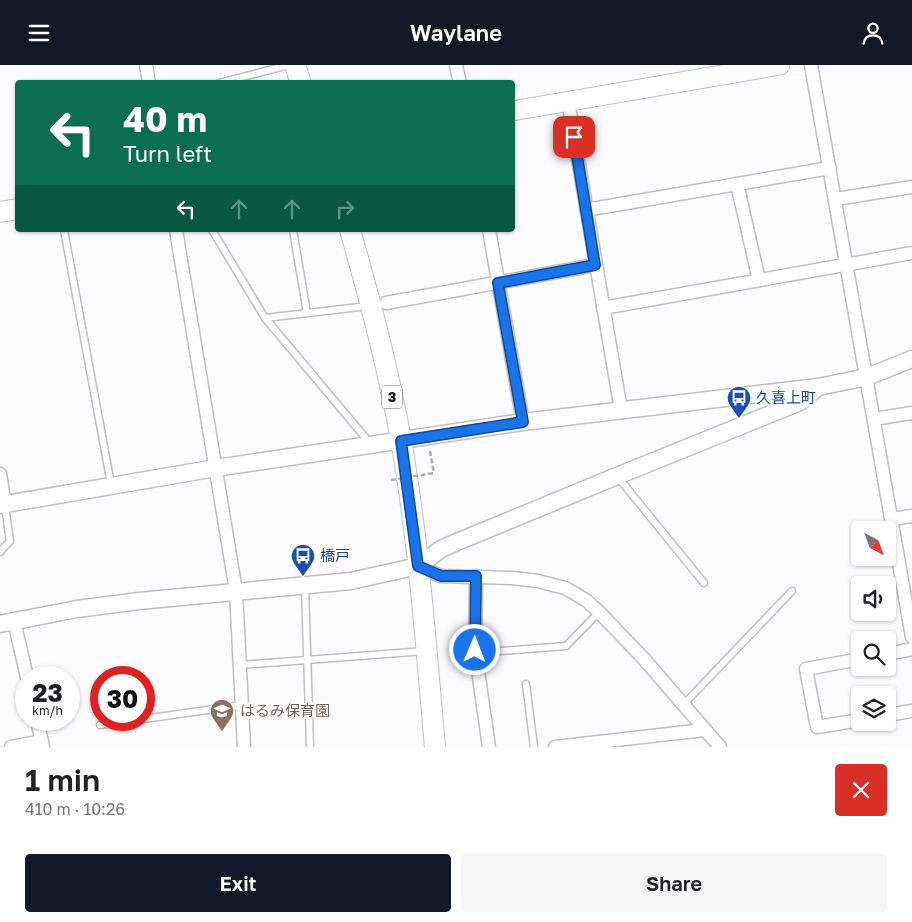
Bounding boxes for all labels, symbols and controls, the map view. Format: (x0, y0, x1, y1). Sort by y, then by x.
icon: menu (25, 19, 53, 47)
text: Waylane (410, 19, 502, 46)
icon: person (859, 19, 887, 47)
text: 40 m (123, 98, 207, 140)
icon: left (40, 100, 105, 165)
pin (553, 116, 595, 158)
icon: arrive (560, 123, 588, 151)
text: Turn left (123, 140, 212, 167)
icon: left (172, 195, 200, 223)
icon: ahead (225, 195, 253, 223)
icon: ahead (278, 195, 306, 223)
icon: right (331, 195, 359, 223)
bus stop icon: 久喜上町 (726, 385, 752, 419)
road number: 3 (382, 386, 402, 409)
place label: 久喜上町 (756, 388, 816, 406)
north arrow (851, 521, 896, 566)
map controls (851, 521, 896, 731)
bus stop icon: 橋戸 (290, 543, 316, 577)
place label: 橋戸 (320, 546, 350, 564)
button: sound (851, 576, 896, 621)
position arrow (448, 623, 500, 675)
button: search (851, 631, 896, 676)
speed limit sign: 30 (90, 666, 155, 731)
text: 23 (32, 677, 63, 708)
button: layers (851, 686, 896, 731)
school or university icon: はるみ保育園 (209, 698, 235, 732)
place label: はるみ保育園 (240, 701, 330, 719)
text: km/h (32, 703, 63, 718)
text: 1 min (25, 762, 100, 798)
button: close (835, 764, 887, 816)
text: 410 m · 10:26 (25, 799, 125, 819)
button: Exit (25, 854, 451, 912)
button: Share (461, 854, 887, 912)

